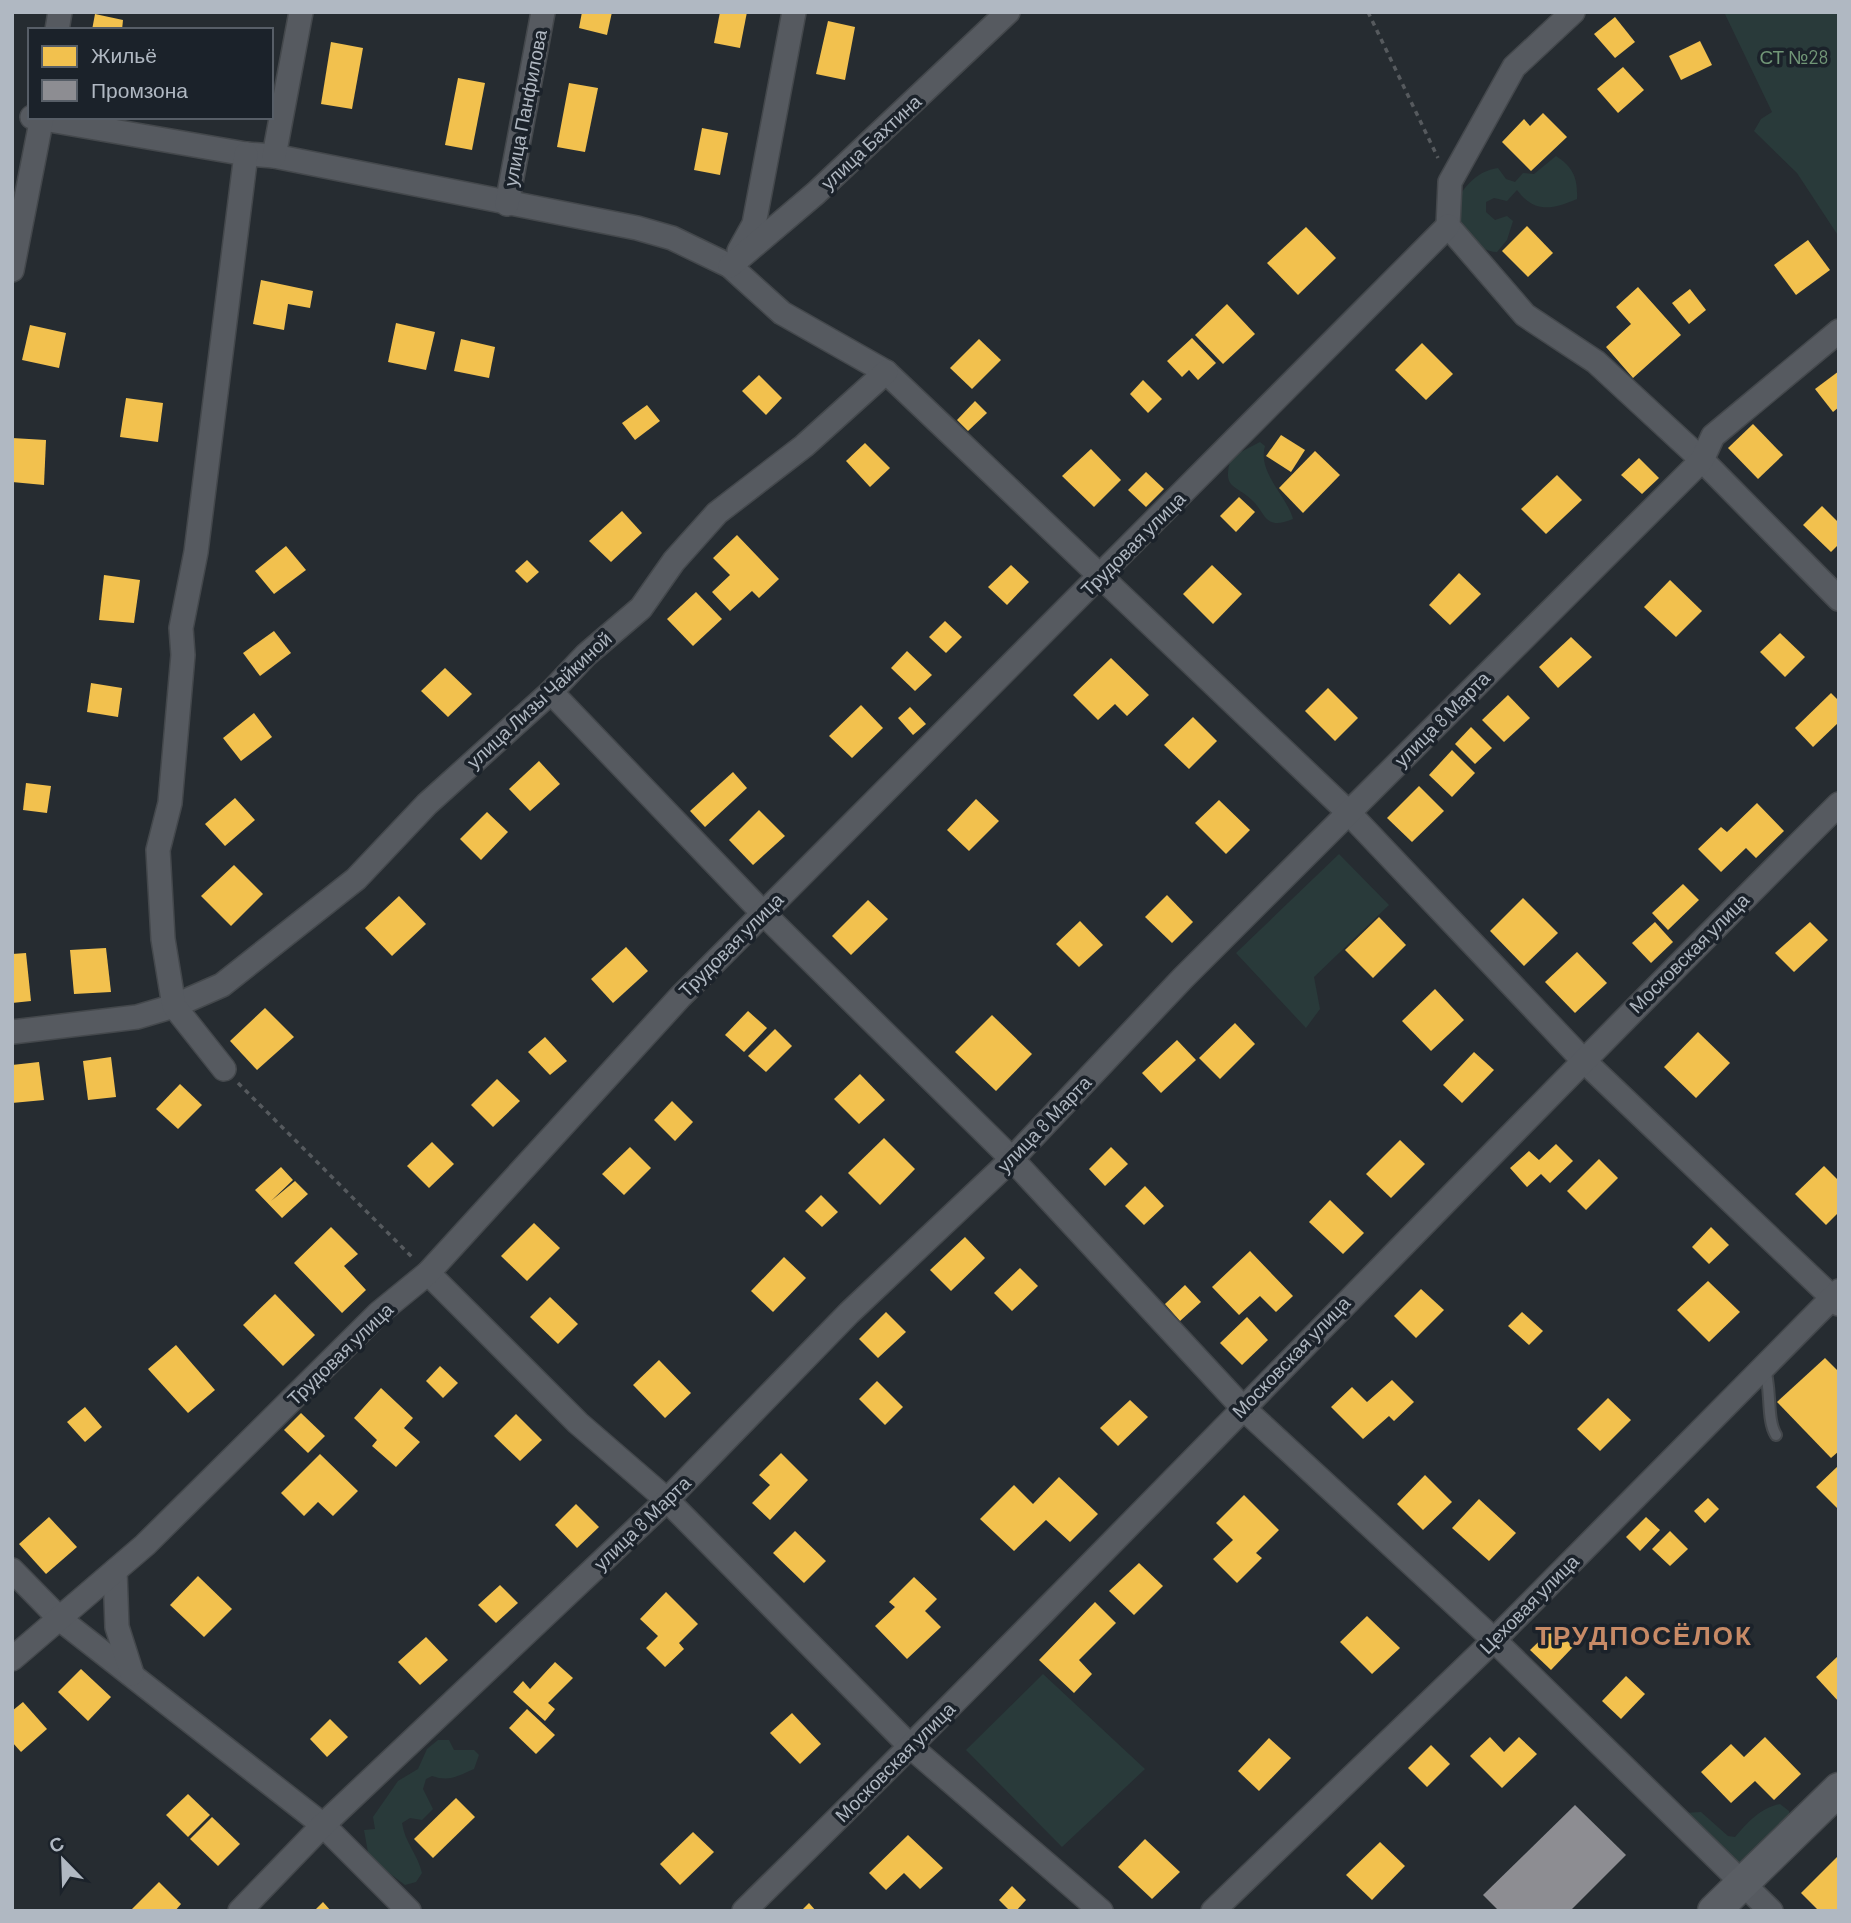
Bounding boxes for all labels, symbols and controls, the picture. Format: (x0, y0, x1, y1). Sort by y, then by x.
street label: улица Панфилова (498, 27, 551, 188)
legend (28, 28, 273, 119)
text: Жильё (91, 42, 157, 67)
park label: СТ №28 (1760, 45, 1828, 68)
text: Промзона (91, 77, 188, 102)
street label: улица Бахтина (816, 89, 926, 194)
street label: Трудовая улица (1076, 486, 1190, 601)
street label: улица Лизы Чайкиной (461, 627, 616, 773)
street label: улица 8 Марта (1389, 666, 1494, 771)
street label: Трудовая улица (674, 887, 788, 1002)
street label: Московская улица (1624, 888, 1754, 1017)
street label: улица 8 Марта (992, 1070, 1096, 1177)
street label: Московская улица (1227, 1291, 1355, 1422)
street label: Трудовая улица (282, 1297, 398, 1410)
street label: улица 8 Марта (589, 1470, 695, 1575)
street label: Цеховая улица (1474, 1549, 1583, 1658)
district label: ТРУДПОСЁЛОК (1535, 1619, 1753, 1650)
street label: Московская улица (830, 1697, 960, 1826)
north arrow (28, 1825, 98, 1895)
text: С (45, 1831, 67, 1857)

